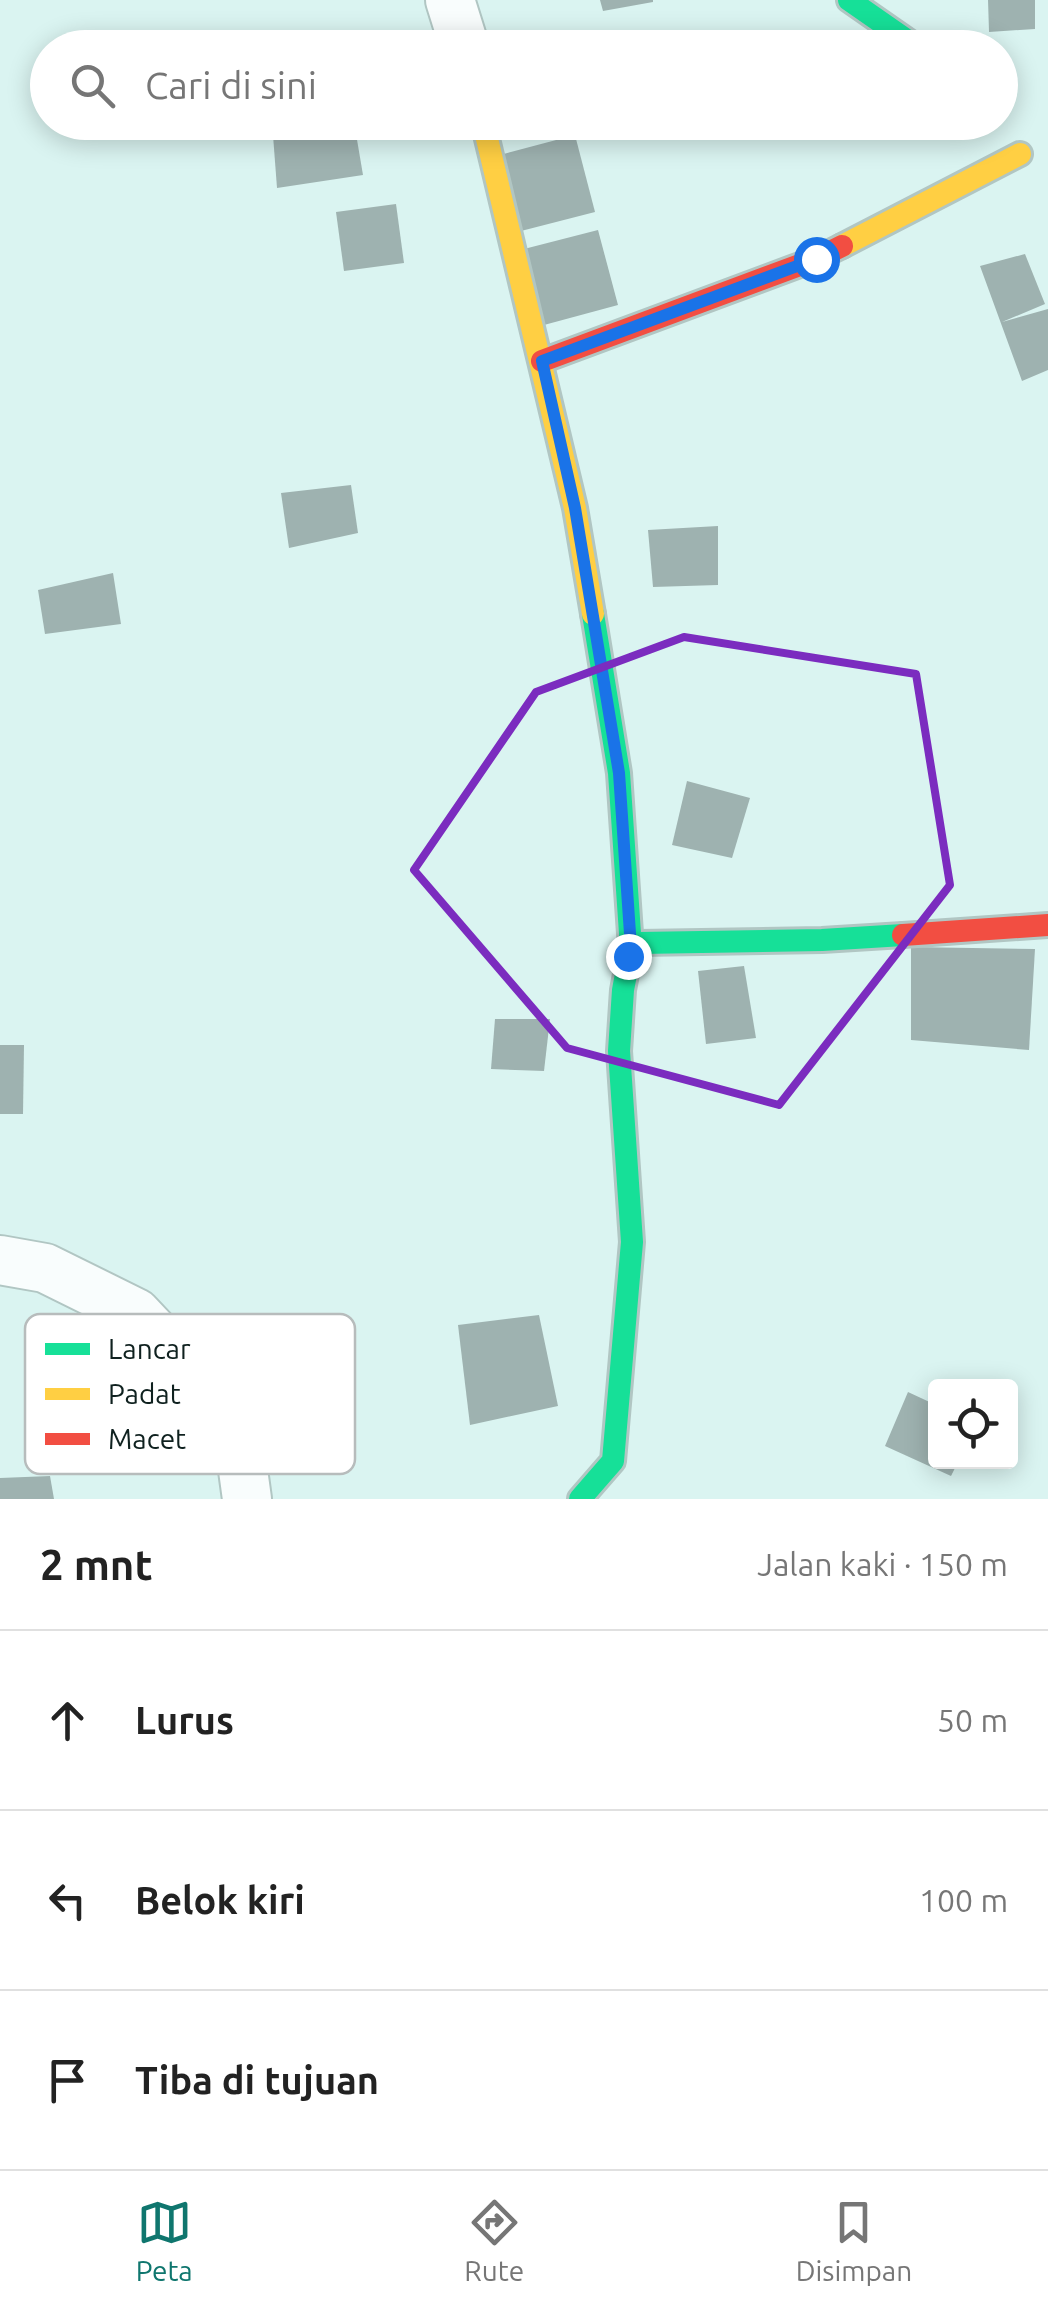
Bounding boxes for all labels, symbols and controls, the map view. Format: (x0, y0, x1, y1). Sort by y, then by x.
search box (30, 30, 1018, 140)
icon: search (65, 58, 120, 113)
text: Cari di sini (145, 64, 317, 106)
route start (794, 237, 840, 283)
route end (606, 934, 652, 980)
legend (25, 1314, 355, 1474)
text: Lancar (108, 1333, 191, 1364)
text: Padat (108, 1378, 181, 1409)
map controls (928, 1379, 1018, 1469)
button: locate (928, 1379, 1018, 1469)
text: Macet (108, 1423, 186, 1454)
text: 2 mnt (40, 1541, 153, 1588)
text: Jalan kaki · 150 m (757, 1546, 1008, 1582)
icon: ahead (40, 1693, 95, 1748)
text: Lurus (135, 1699, 234, 1741)
text: 50 m (937, 1702, 1008, 1738)
icon: left (40, 1873, 95, 1928)
text: Belok kiri (135, 1879, 305, 1921)
text: 100 m (919, 1882, 1008, 1918)
icon: arrive (40, 2053, 95, 2108)
text: Tiba di tujuan (135, 2059, 379, 2101)
tab: Peta (136, 2195, 193, 2286)
tab: Rute (464, 2195, 524, 2286)
tab: Disimpan (796, 2195, 912, 2286)

